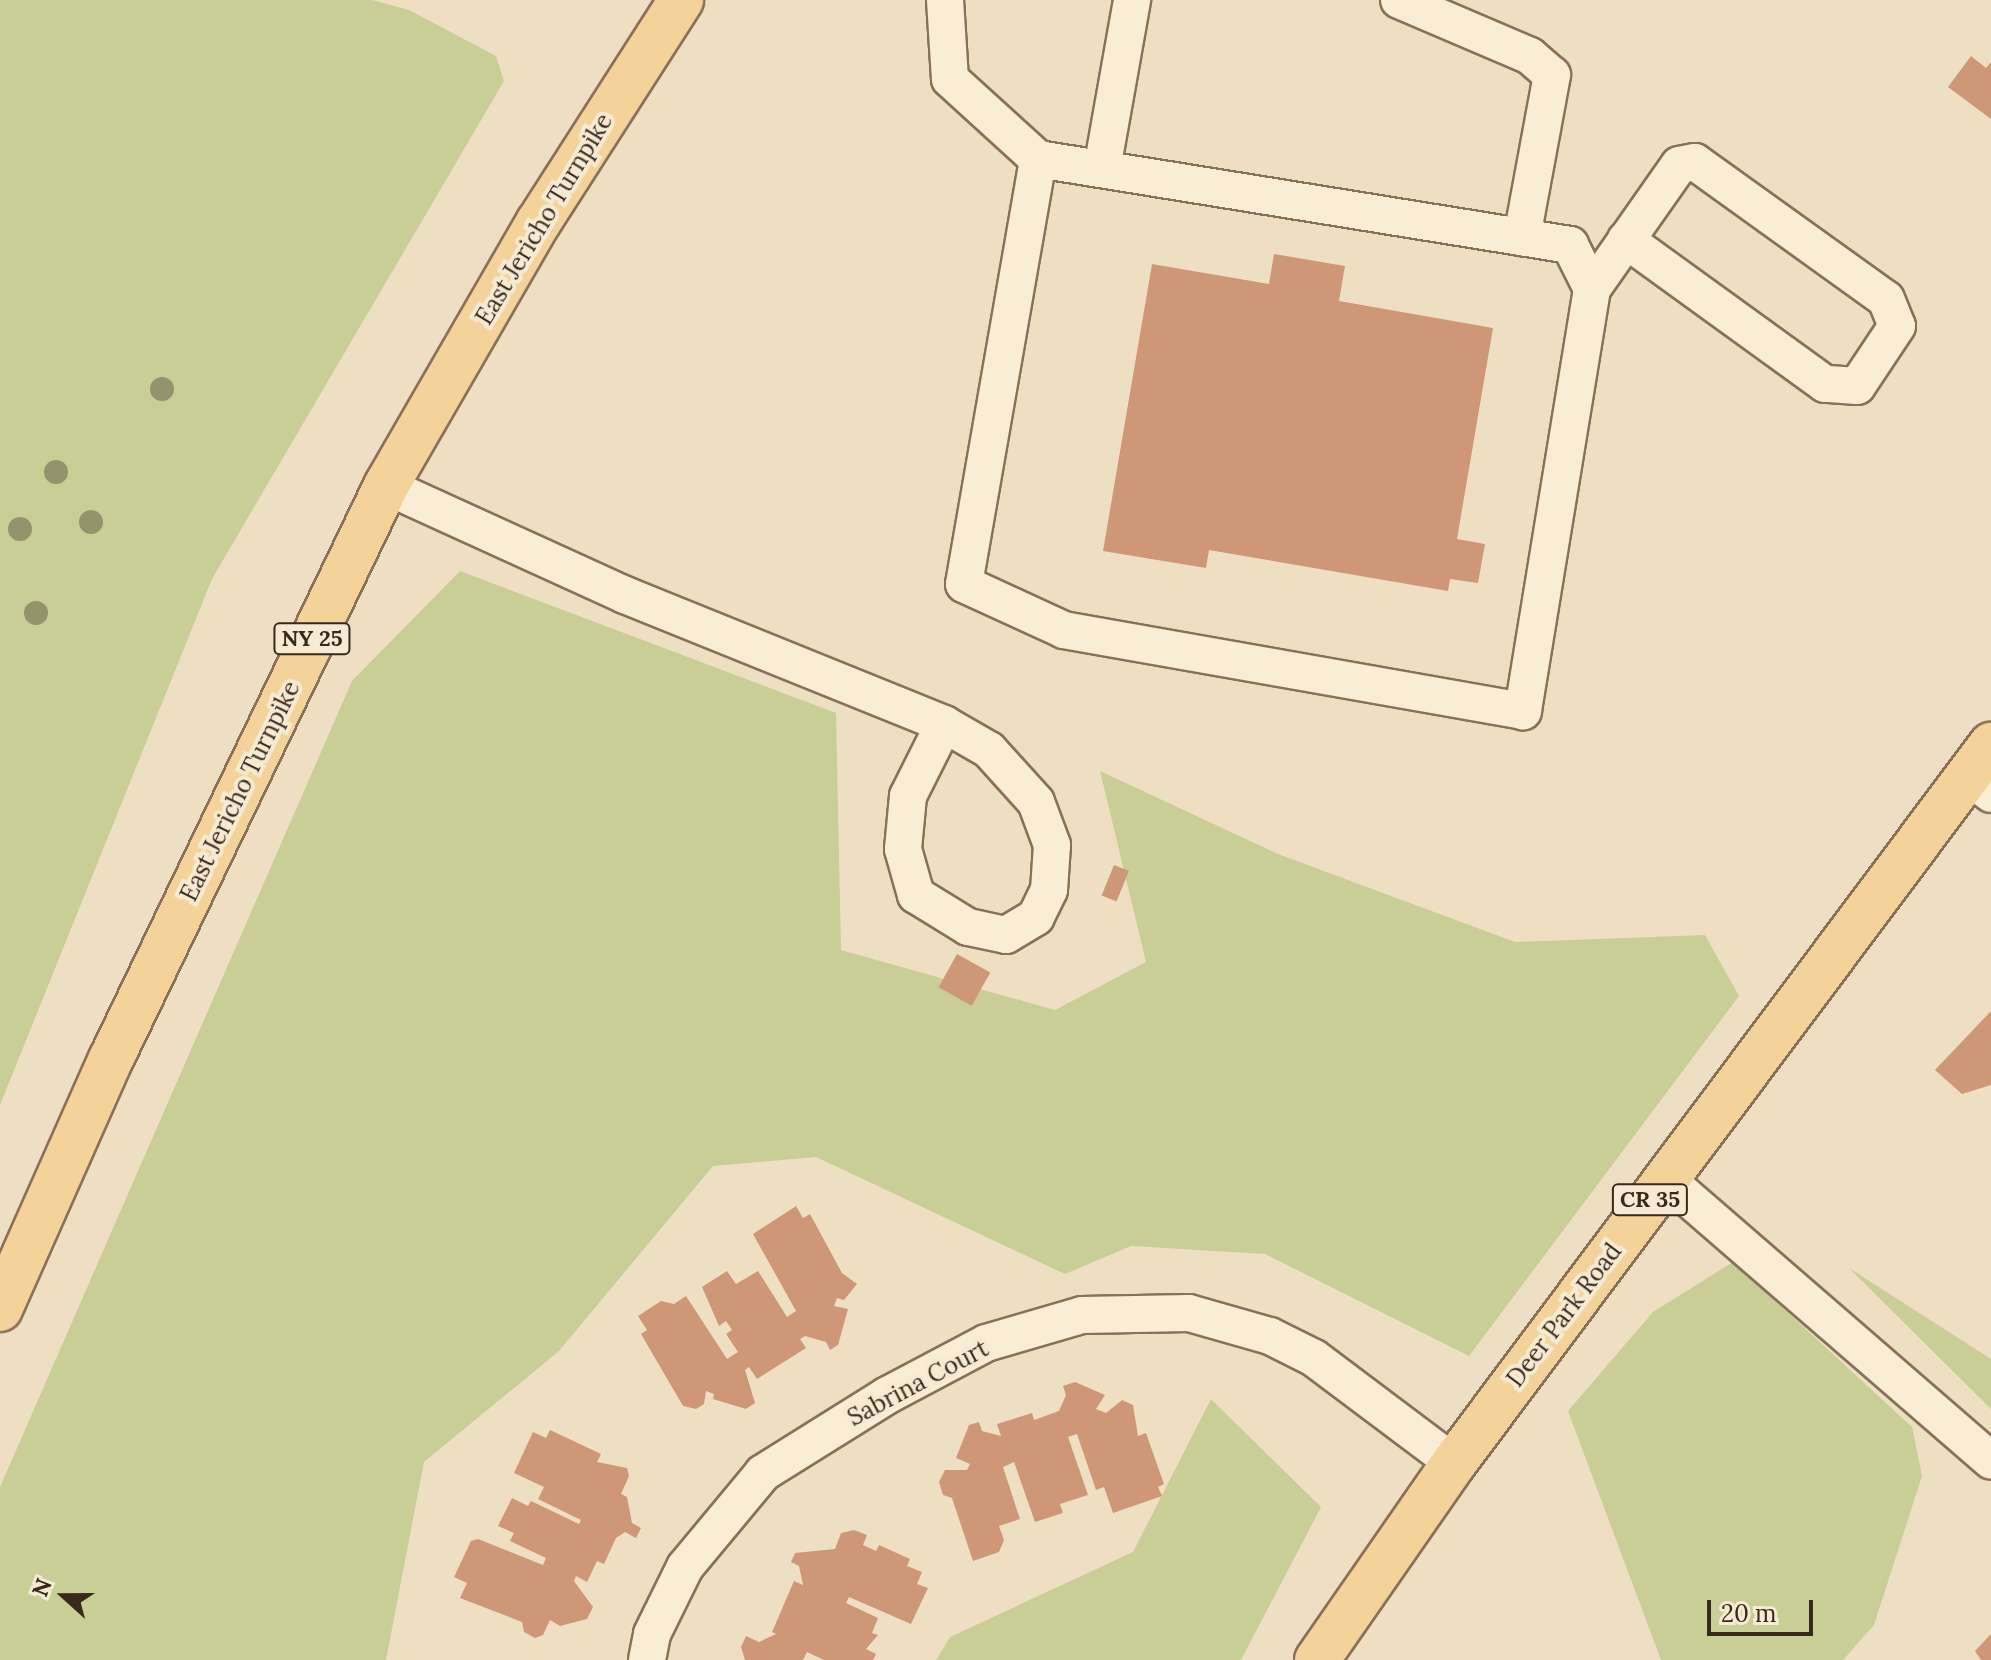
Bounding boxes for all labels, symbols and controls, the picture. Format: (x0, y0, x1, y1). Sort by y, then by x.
street label: East Jericho Turnpike (470, 108, 618, 330)
road number: NY 25 (272, 621, 352, 657)
street label: East Jericho Turnpike (174, 676, 306, 906)
road number: CR 35 (1610, 1182, 1690, 1218)
street label: Deer Park Road (1501, 1237, 1627, 1393)
street label: Sabrina Court (843, 1334, 993, 1432)
north arrow (24, 1556, 104, 1636)
text: N (25, 1574, 58, 1600)
scale bar (1711, 1584, 1817, 1634)
text: 20 m (1721, 1598, 1777, 1629)

